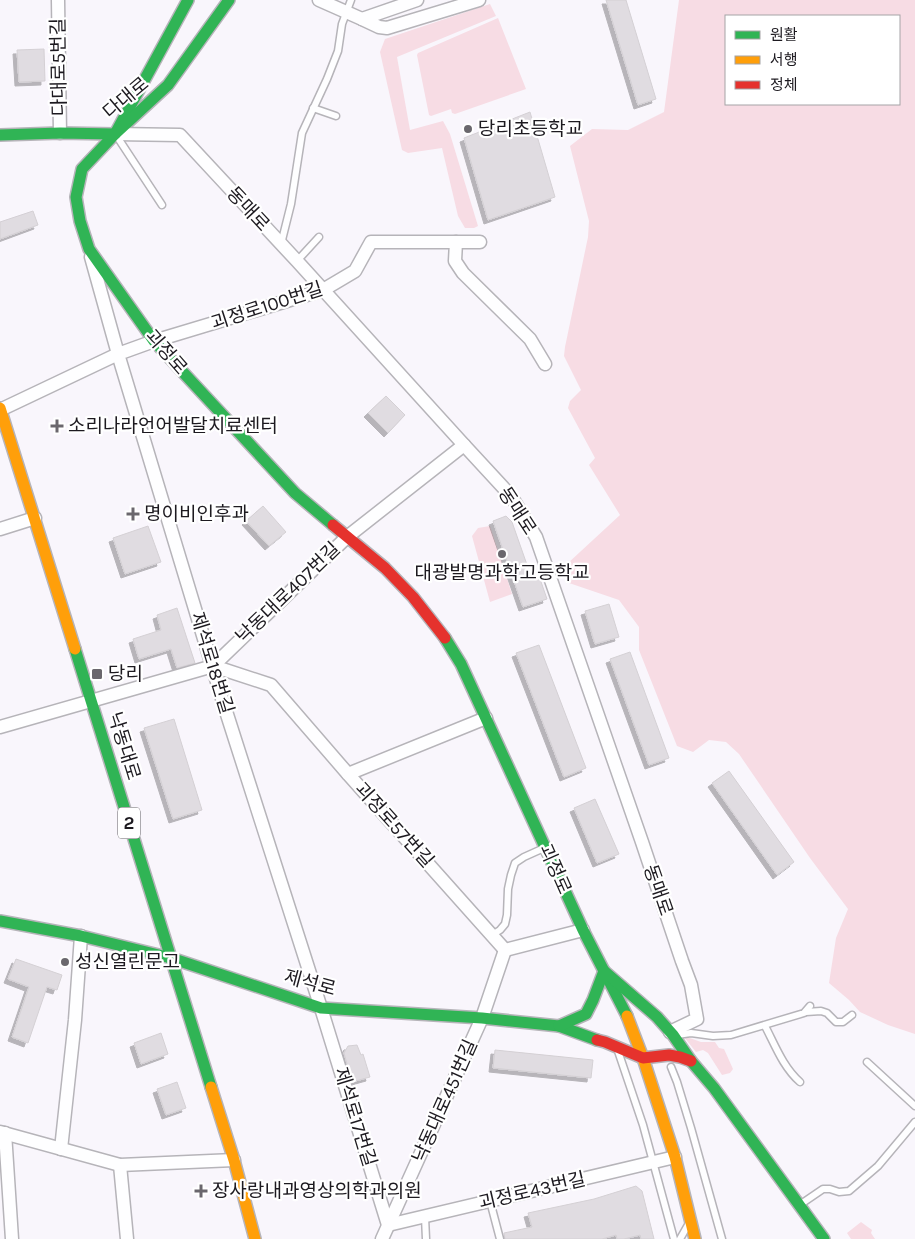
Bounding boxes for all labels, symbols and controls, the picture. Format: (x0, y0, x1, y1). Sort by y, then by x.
legend (725, 15, 900, 105)
street label: 다대로5번길 (47, 18, 71, 116)
text: 원활 (770, 26, 798, 44)
text: 서행 (770, 51, 798, 69)
street label: 다대로 (99, 73, 153, 123)
text: 정체 (770, 76, 798, 94)
place label: 당리초등학교 (478, 118, 583, 140)
marker: 당리초등학교 (462, 123, 474, 135)
street label: 동매로 (222, 182, 274, 236)
street label: 괴정로100번길 (208, 278, 326, 334)
street label: 괴정로 (140, 325, 192, 379)
place label: 소리나라언어발달치료센터 (68, 415, 278, 437)
marker: 소리나라언어발달치료센터 (50, 419, 64, 433)
street label: 동매로 (493, 483, 541, 539)
place label: 명이비인후과 (144, 503, 249, 525)
marker: 명이비인후과 (126, 507, 140, 521)
street label: 낙동대로407번길 (232, 538, 344, 648)
marker: 대광발명과학고등학교 (496, 548, 508, 560)
place label: 대광발명과학고등학교 (415, 562, 589, 584)
street label: 제석로18번길 (186, 609, 238, 717)
place label: 당리 (108, 663, 143, 685)
marker: 당리 (90, 667, 104, 681)
street label: 낙동대로 (103, 709, 145, 783)
street label: 괴정로57번길 (350, 778, 438, 872)
road number: 2 (118, 808, 140, 838)
street label: 괴정로 (534, 841, 576, 897)
street label: 동매로 (639, 862, 677, 918)
place label: 성신열린문고 (75, 951, 180, 973)
marker: 성신열린문고 (59, 956, 71, 968)
street label: 제석로 (282, 966, 338, 1000)
street label: 낙동대로451번길 (408, 1036, 482, 1166)
street label: 제석로17번길 (329, 1065, 381, 1169)
street label: 괴정로43번길 (476, 1168, 588, 1214)
place label: 장사랑내과영상의학과의원 (212, 1180, 422, 1202)
marker: 장사랑내과영상의학과의원 (194, 1184, 208, 1198)

